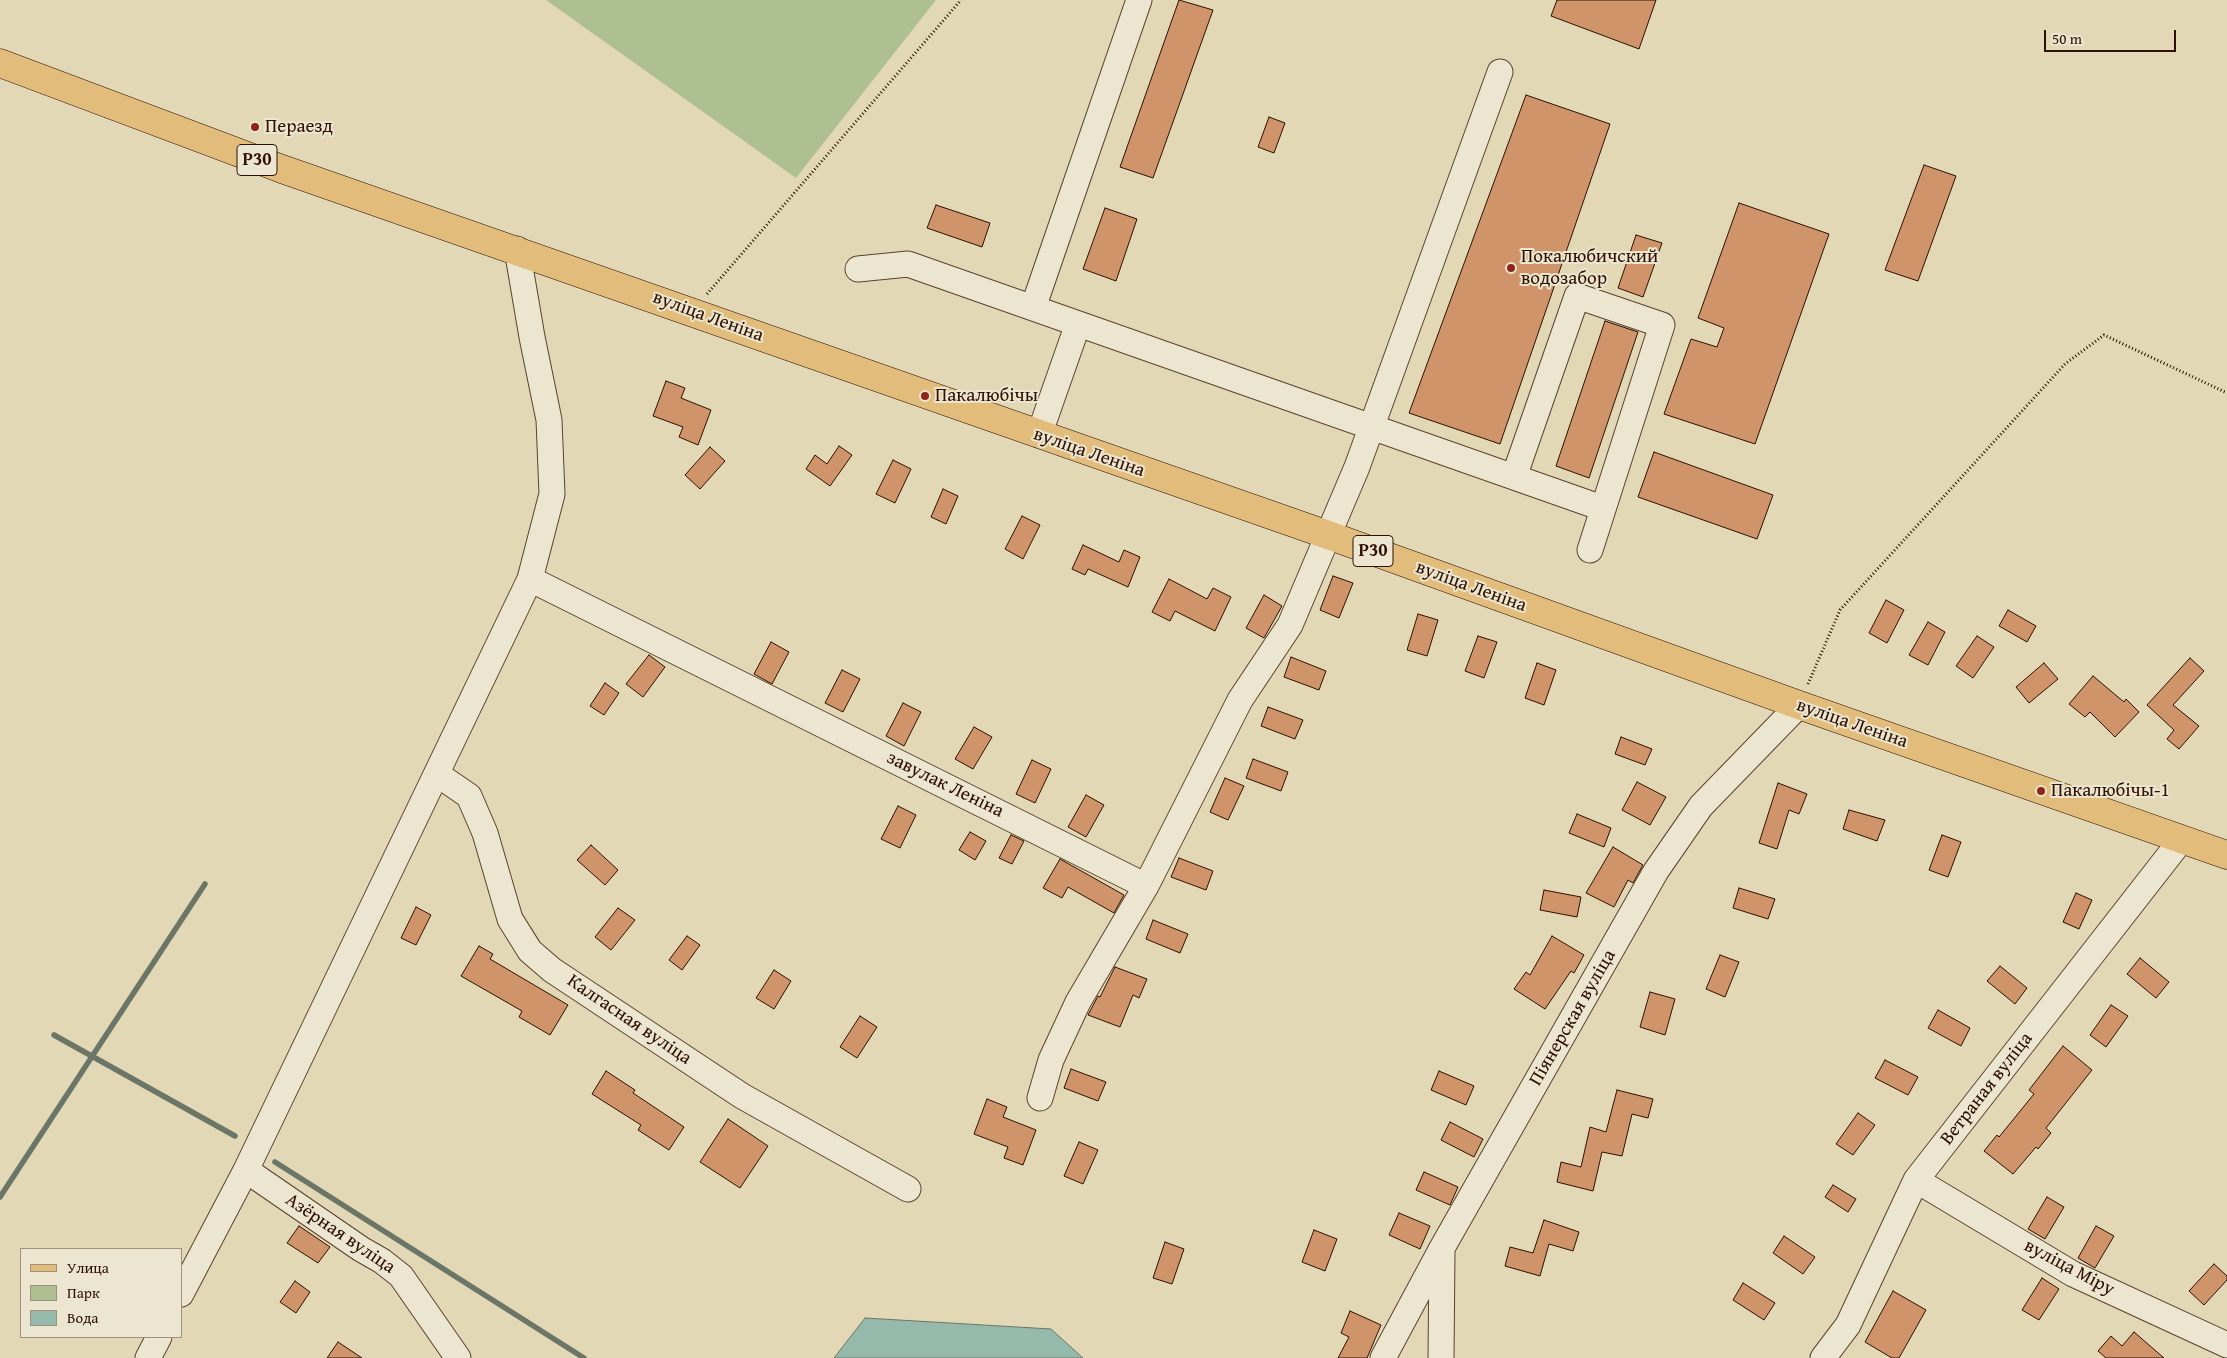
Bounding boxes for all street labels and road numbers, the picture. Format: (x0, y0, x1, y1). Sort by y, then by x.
road number: Р30 (237, 144, 277, 176)
street label: вуліца Леніна (650, 286, 766, 348)
street label: вуліца Леніна (1030, 423, 1148, 483)
road number: Р30 (1353, 536, 1393, 566)
street label: вуліца Леніна (1413, 556, 1529, 618)
street label: вуліца Леніна (1793, 694, 1911, 754)
street label: завулак Леніна (883, 747, 1007, 823)
street label: Піянерская вуліца (1525, 946, 1621, 1090)
street label: Калгасная вуліца (562, 970, 696, 1070)
street label: Ветраная вуліца (1936, 1028, 2038, 1150)
street label: Азёрная вуліца (281, 1189, 399, 1279)
street label: вуліца Міру (2020, 1235, 2118, 1301)

